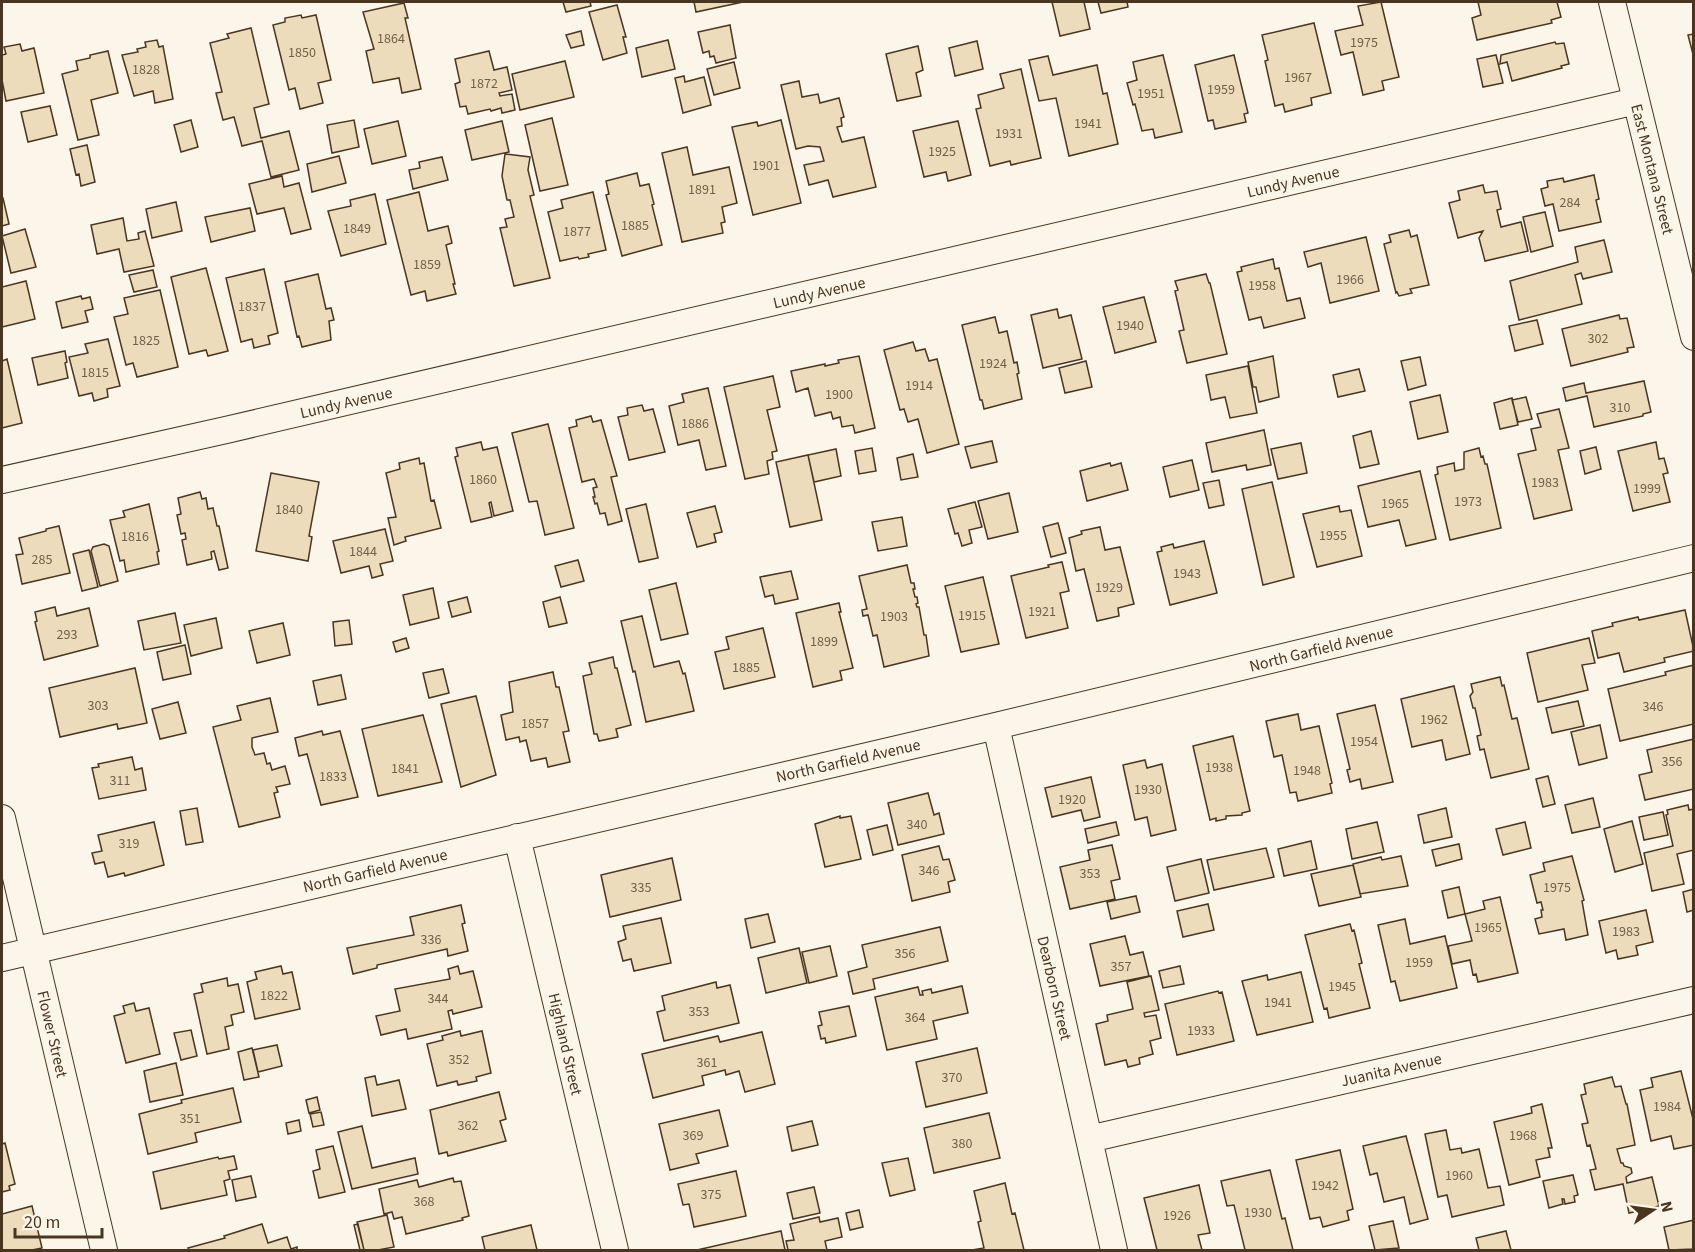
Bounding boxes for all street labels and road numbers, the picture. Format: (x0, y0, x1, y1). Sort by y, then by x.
street label: East Montana Street (1625, 102, 1679, 237)
street label: Lundy Avenue (1245, 161, 1342, 203)
street label: Lundy Avenue (771, 272, 868, 314)
street label: Lundy Avenue (298, 382, 395, 424)
street label: North Garfield Avenue (1247, 620, 1395, 677)
street label: North Garfield Avenue (774, 734, 923, 788)
street label: North Garfield Avenue (301, 844, 450, 898)
street label: Dearborn Street (1031, 934, 1077, 1043)
street label: Flower Street (31, 988, 73, 1081)
street label: Highland Street (543, 991, 588, 1098)
street label: Juanita Avenue (1339, 1048, 1444, 1092)

